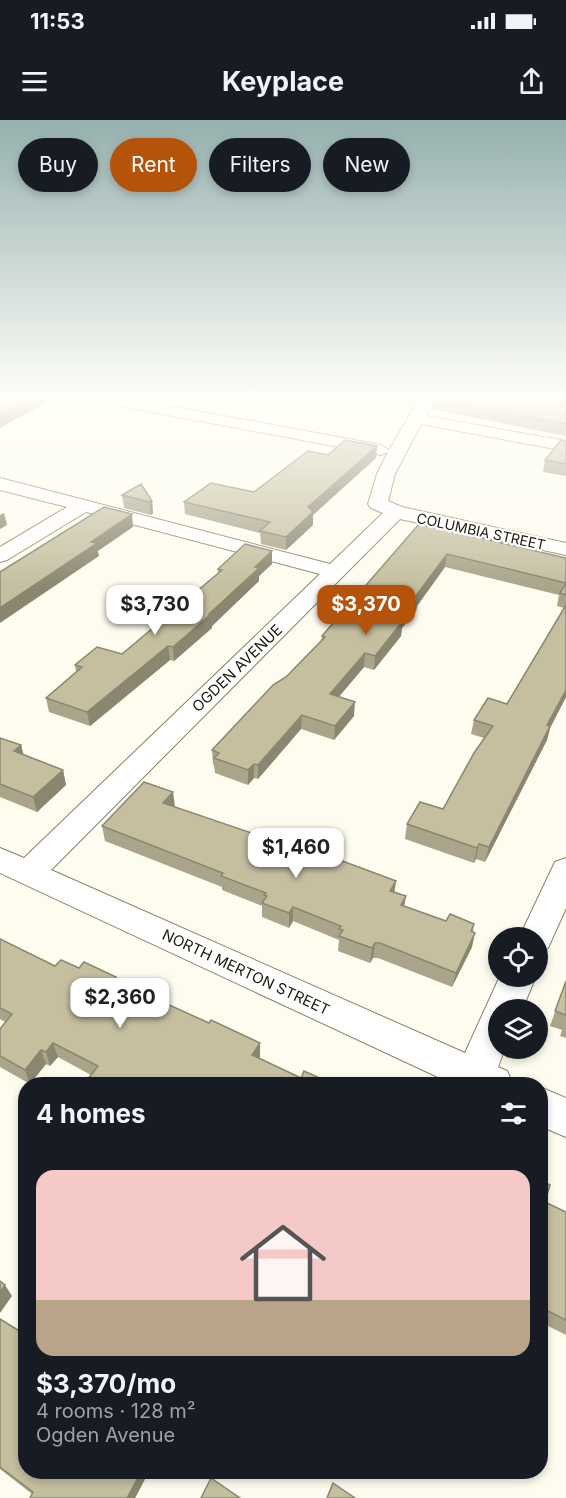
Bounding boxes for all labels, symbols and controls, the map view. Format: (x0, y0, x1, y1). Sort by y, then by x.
text: 11:53 (30, 8, 85, 34)
icon: menu (18, 65, 51, 98)
text: Keyplace (222, 65, 344, 98)
icon: share (515, 65, 548, 98)
chip: Buy (18, 138, 98, 192)
chip: Rent (110, 138, 197, 192)
chip: Filters (209, 138, 311, 192)
chip: New (323, 138, 410, 192)
street label: COLUMBIA STREET (415, 509, 547, 553)
pin: $3,730 (106, 585, 204, 636)
pin: $3,370 (317, 585, 415, 636)
text: $3,730 (120, 592, 190, 616)
text: $3,370 (331, 592, 401, 616)
street label: OGDEN AVENUE (188, 620, 286, 716)
pin: $1,460 (247, 828, 345, 879)
text: $1,460 (262, 835, 330, 859)
street label: NORTH MERTON STREET (159, 925, 333, 1019)
map controls (488, 927, 548, 1059)
button: locate (488, 927, 548, 987)
pin: $2,360 (71, 978, 169, 1029)
text: $2,360 (84, 985, 156, 1009)
button: layers (488, 999, 548, 1059)
icon: filters (497, 1097, 530, 1130)
text: 4 homes (36, 1098, 146, 1129)
icon: home (229, 1209, 337, 1317)
text: $3,370/mo (36, 1368, 176, 1399)
text: 4 rooms · 128 m² (36, 1399, 196, 1423)
text: Ogden Avenue (36, 1423, 175, 1447)

